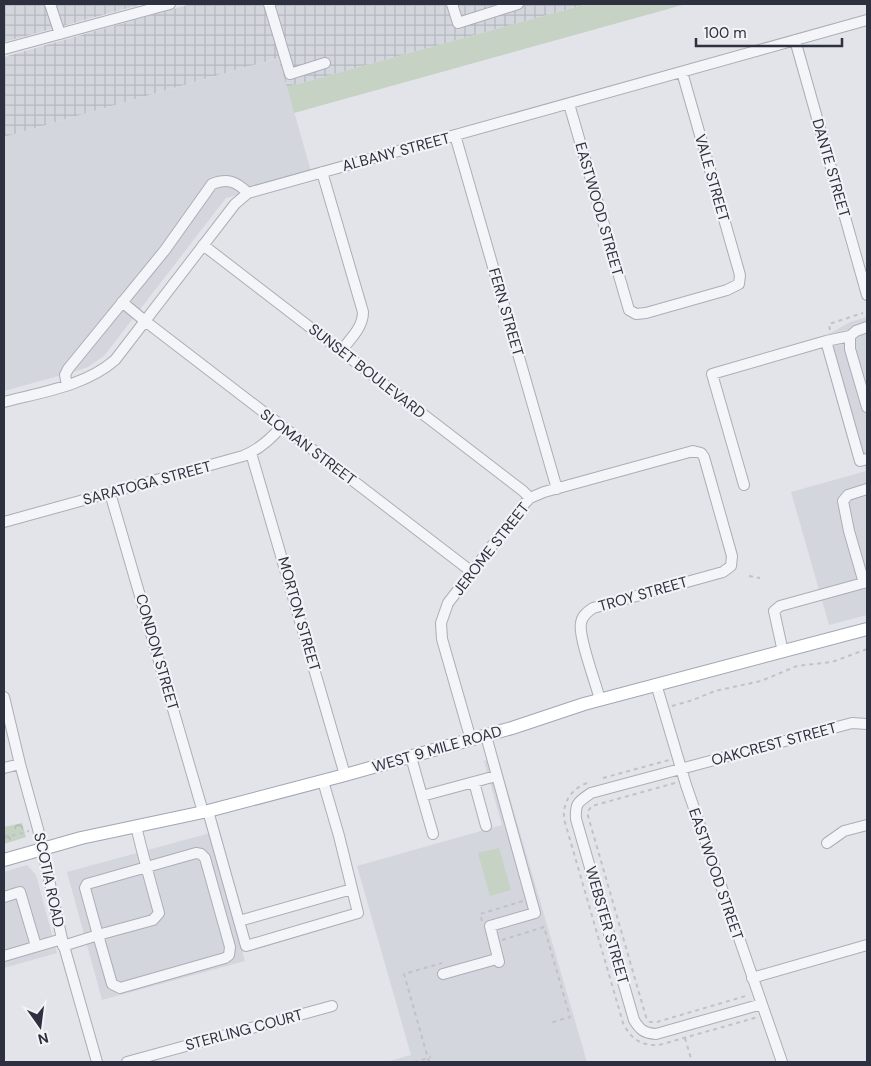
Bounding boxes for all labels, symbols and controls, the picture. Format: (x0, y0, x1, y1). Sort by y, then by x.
scale bar (696, 15, 842, 47)
text: 100 m (704, 23, 747, 43)
street label: DANTE STREET (807, 116, 855, 220)
street label: ALBANY STREET (340, 128, 452, 176)
street label: VALE STREET (690, 132, 734, 224)
street label: EASTWOOD STREET (570, 140, 628, 278)
street label: FERN STREET (484, 266, 528, 358)
street label: SUNSET BOULEVARD (304, 319, 430, 423)
street label: SLOMAN STREET (256, 404, 360, 490)
street label: SARATOGA STREET (81, 456, 213, 510)
street label: JEROME STREET (448, 498, 534, 600)
street label: MORTON STREET (273, 554, 325, 674)
street label: TROY STREET (596, 572, 690, 616)
street label: CONDON STREET (131, 591, 183, 713)
street label: OAKCREST STREET (709, 718, 839, 770)
street label: WEST 9 MILE ROAD (370, 721, 504, 777)
street label: EASTWOOD STREET (684, 805, 748, 943)
street label: SCOTIA ROAD (29, 831, 69, 929)
street label: WEBSTER STREET (581, 864, 633, 986)
north arrow (15, 1001, 65, 1051)
street label: STERLING COURT (183, 1005, 305, 1055)
text: N (36, 1029, 50, 1049)

